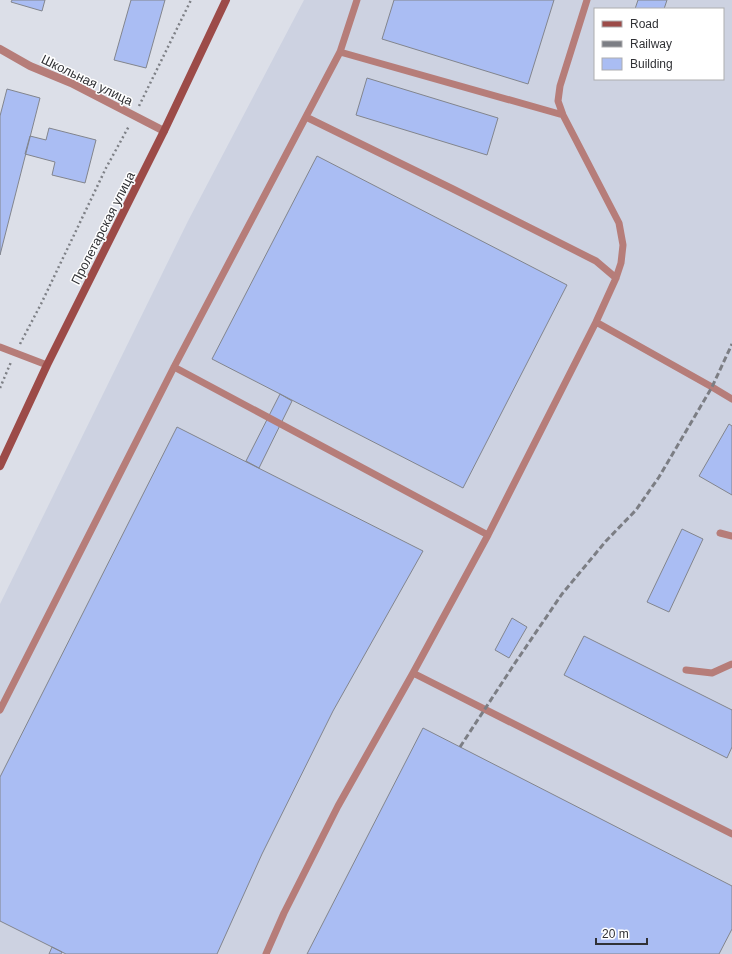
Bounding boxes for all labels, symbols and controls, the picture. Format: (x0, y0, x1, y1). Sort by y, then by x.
legend (594, 8, 724, 80)
text: Road (630, 17, 659, 31)
text: Railway (630, 37, 672, 51)
street label: Школьная улица (39, 51, 136, 109)
text: Building (630, 57, 673, 71)
street label: Пролетарская улица (68, 169, 138, 287)
scale bar (596, 920, 647, 946)
text: 20 m (602, 927, 629, 941)

